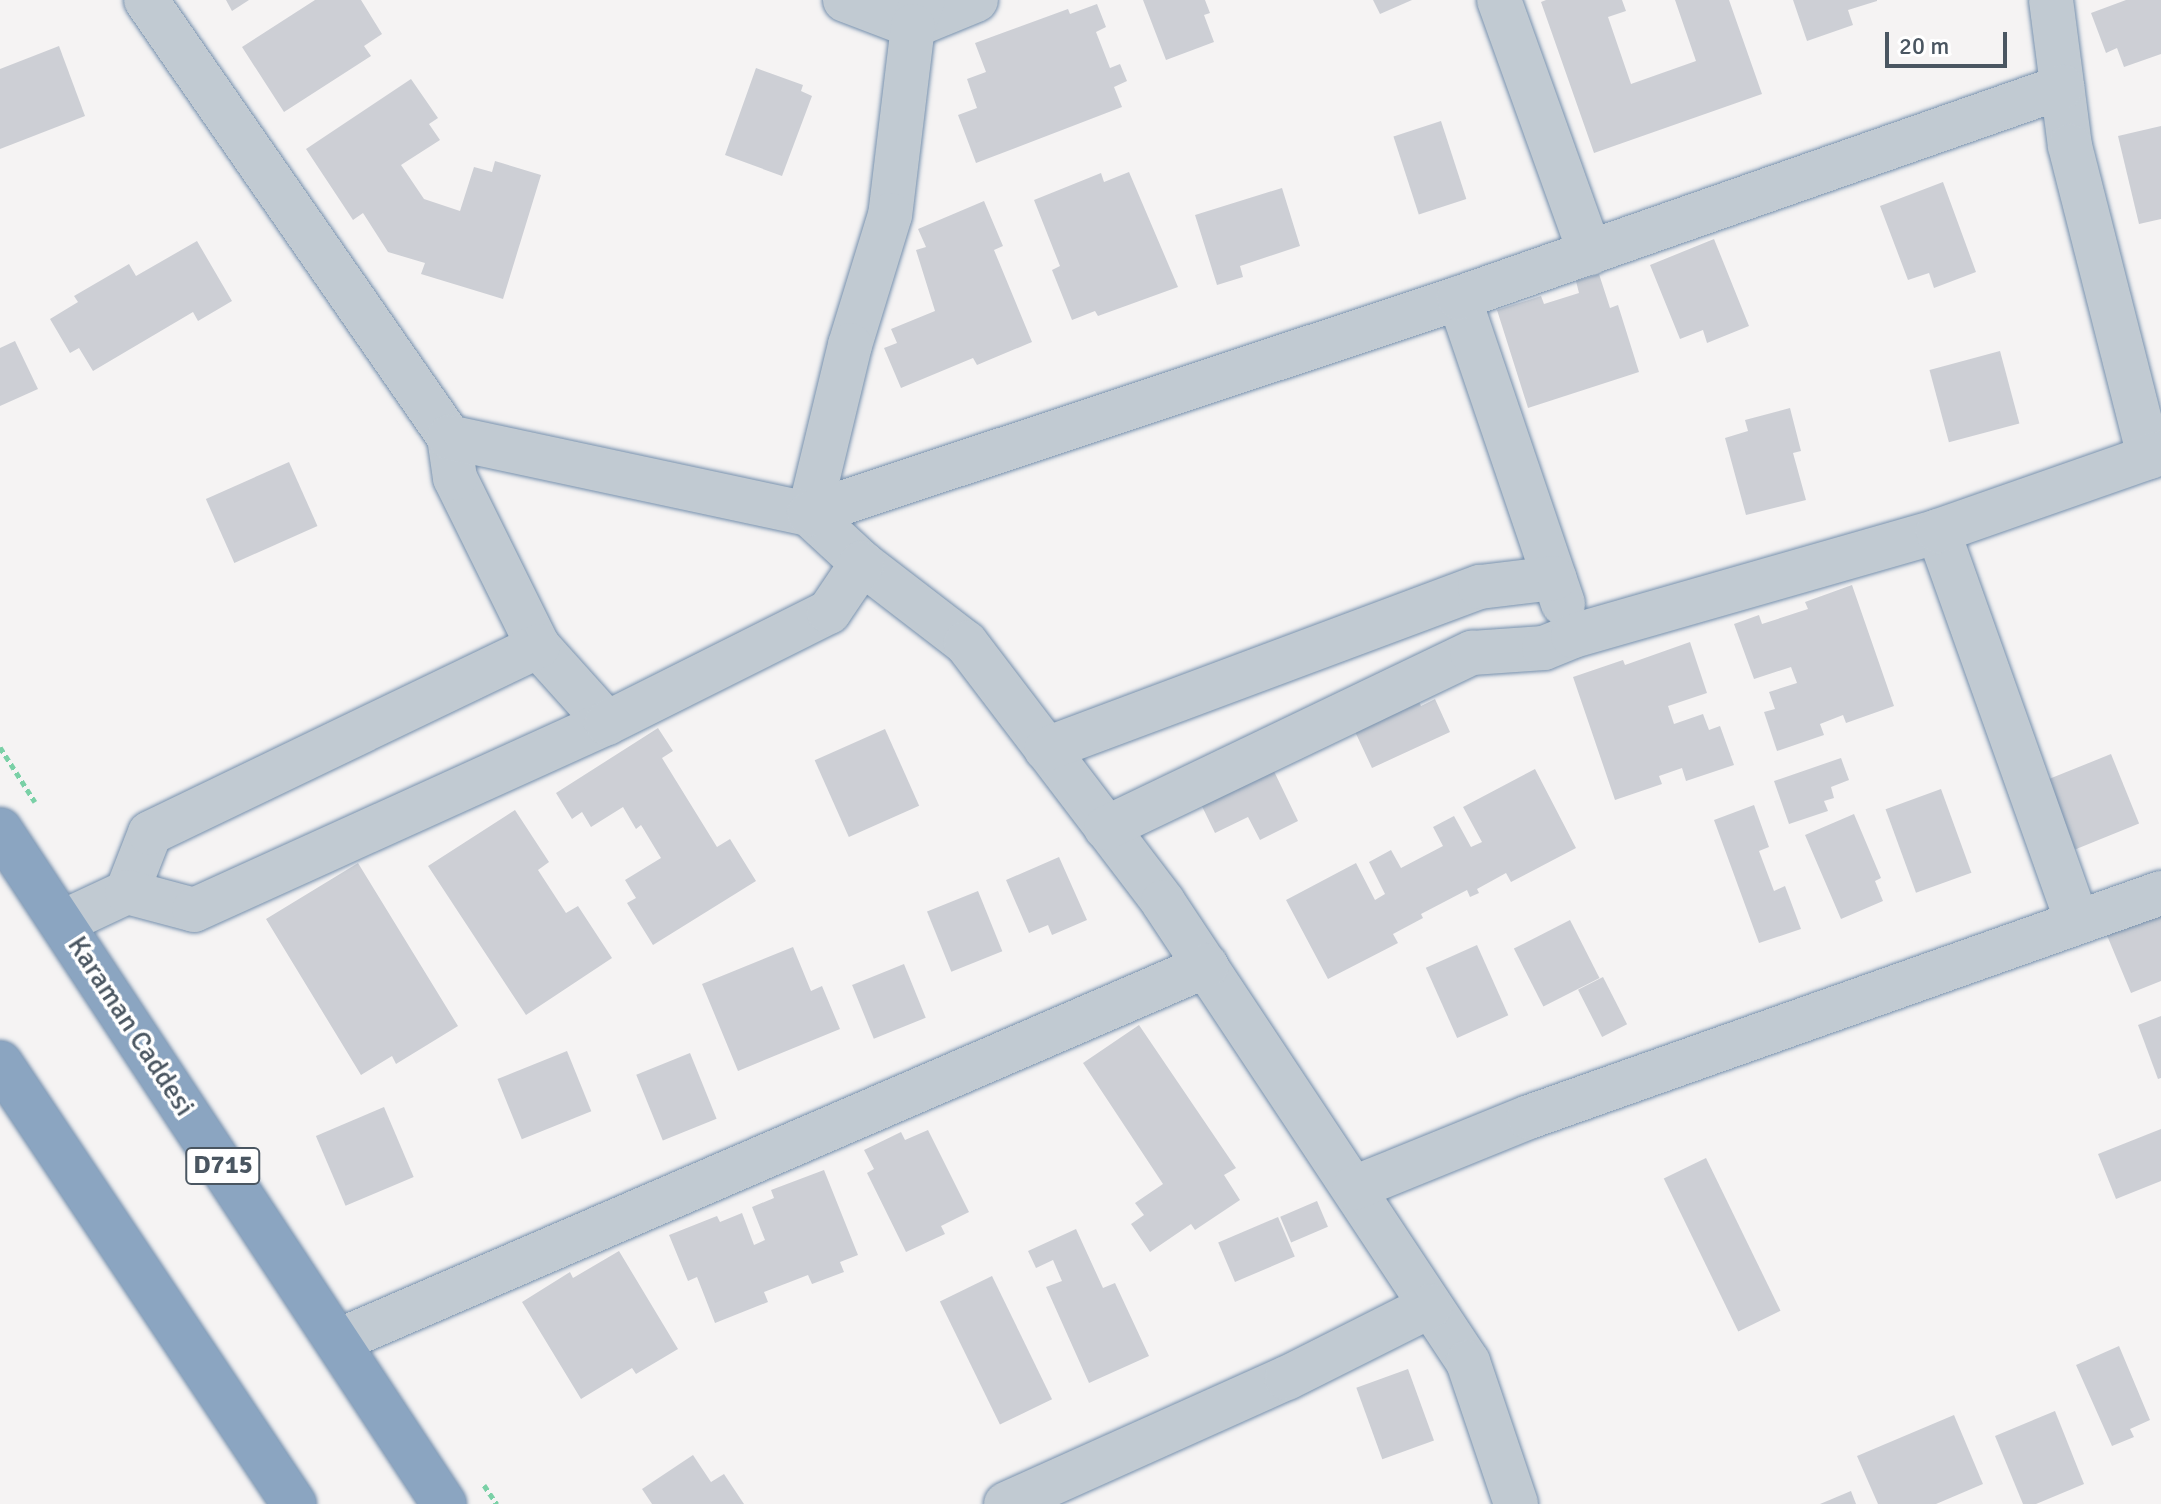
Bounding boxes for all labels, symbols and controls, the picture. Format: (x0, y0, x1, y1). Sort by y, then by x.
scale bar (1889, 16, 2011, 66)
text: 20 m (1899, 31, 1949, 61)
street label: Karaman Caddesi (60, 930, 202, 1122)
road number: D715 (185, 1144, 261, 1188)

